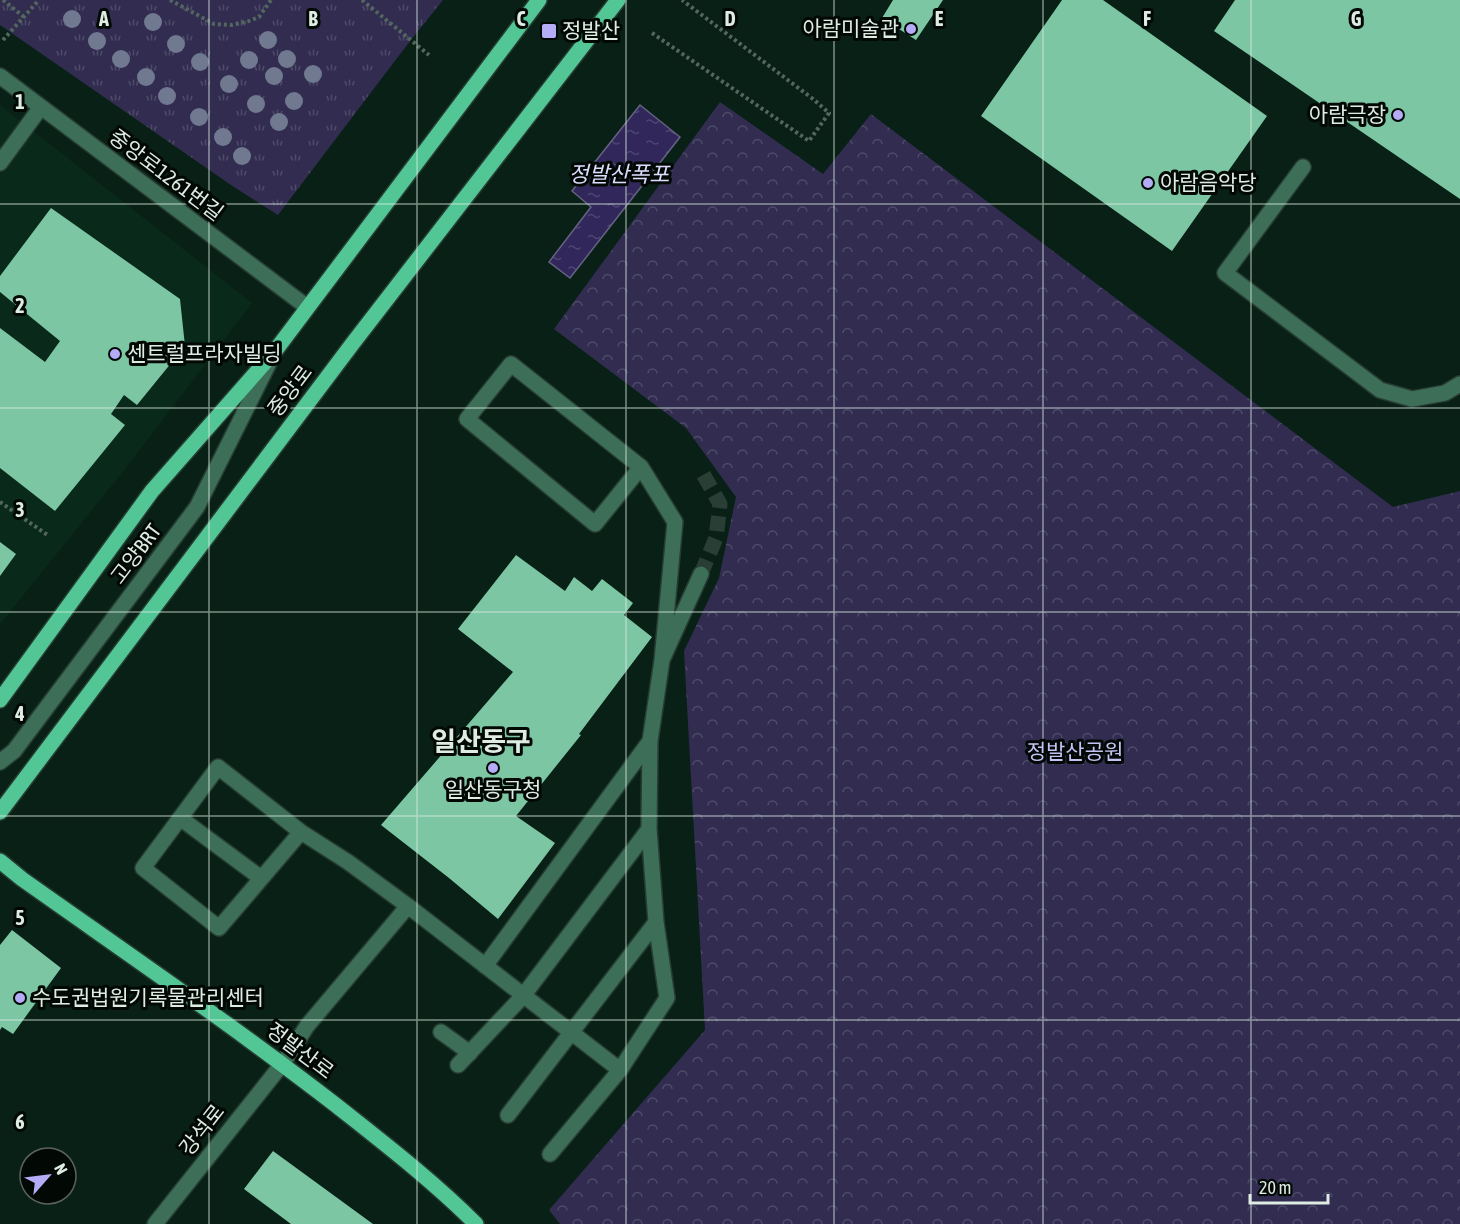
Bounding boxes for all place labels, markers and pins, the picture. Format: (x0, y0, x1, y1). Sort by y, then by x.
place label: 아람미술관 (802, 16, 899, 40)
place label: 정발산 (562, 18, 620, 42)
marker: 정발산 (540, 22, 558, 40)
marker: 아람미술관 (904, 22, 918, 36)
place label: 아람극장 (1309, 102, 1386, 126)
marker: 아람극장 (1391, 108, 1405, 122)
place label: 아람음악당 (1160, 170, 1257, 194)
marker: 아람음악당 (1141, 176, 1155, 190)
place label: 센트럴프라자빌딩 (127, 341, 282, 365)
marker: 센트럴프라자빌딩 (108, 347, 122, 361)
marker: 일산동구청 (486, 761, 500, 775)
place label: 일산동구청 (445, 777, 541, 801)
place label: 수도권법원기록물관리센터 (32, 985, 264, 1009)
marker: 수도권법원기록물관리센터 (13, 991, 27, 1005)

